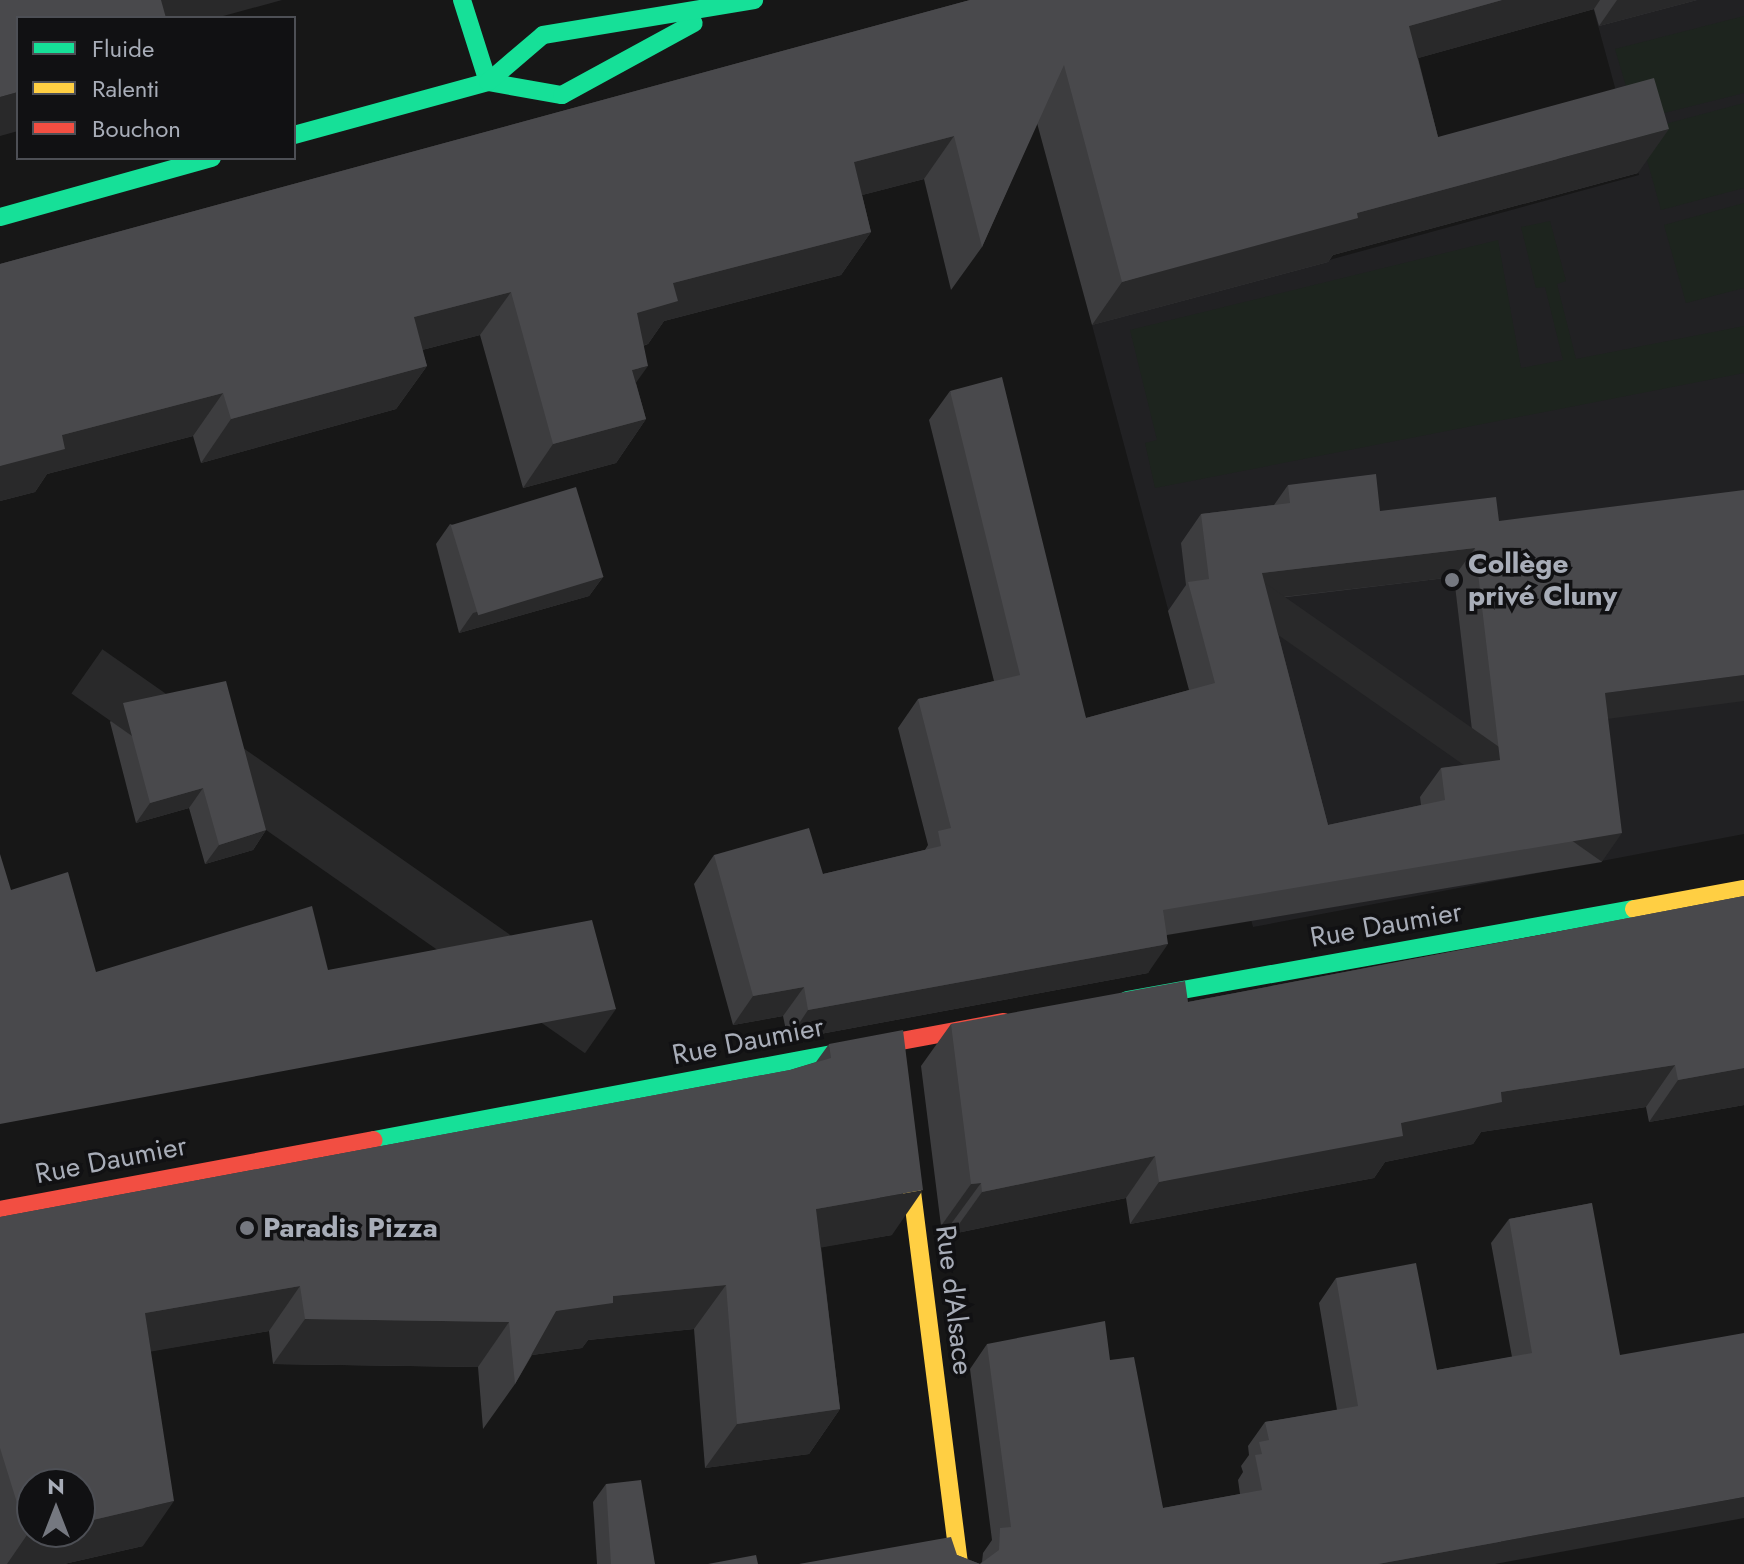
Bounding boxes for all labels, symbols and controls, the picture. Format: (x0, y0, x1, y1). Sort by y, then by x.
legend (16, 16, 296, 160)
text: Fluide (92, 31, 154, 66)
text: Ralenti (92, 71, 159, 106)
text: Bouchon (92, 111, 181, 146)
place label: Collège privé Cluny (1468, 547, 1617, 613)
marker: Collège privé Cluny (1443, 571, 1461, 589)
street label: Rue Daumier (1307, 895, 1465, 955)
street label: Rue Daumier (669, 1010, 827, 1072)
street label: Rue Daumier (32, 1129, 190, 1191)
place label: Paradis Pizza (263, 1211, 438, 1245)
marker: Paradis Pizza (238, 1219, 256, 1237)
street label: Rue d'Alsace (928, 1223, 980, 1377)
north arrow (16, 1468, 96, 1548)
text: N (47, 1470, 65, 1502)

